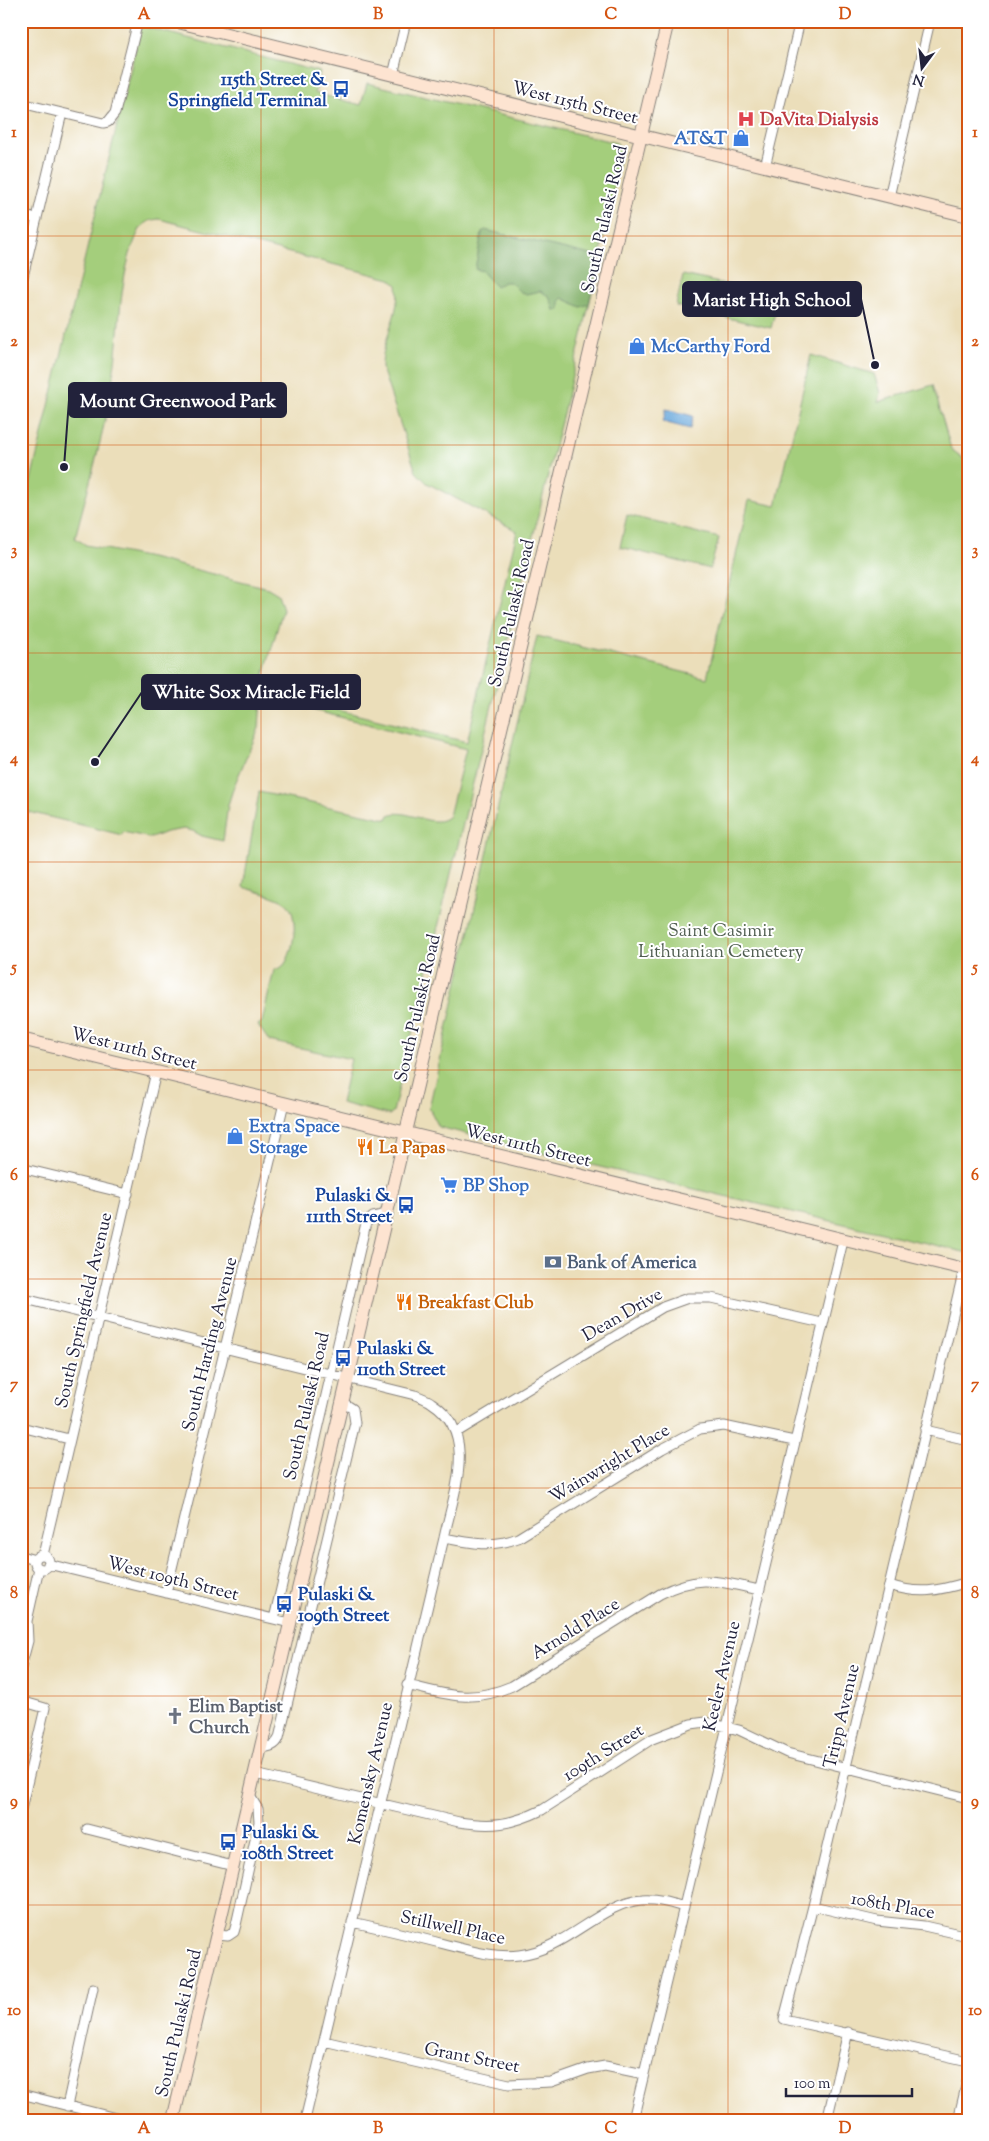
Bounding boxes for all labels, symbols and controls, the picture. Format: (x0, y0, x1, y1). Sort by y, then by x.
text: A (138, 4, 151, 27)
text: B (373, 4, 383, 27)
text: C (605, 4, 618, 27)
text: D (839, 4, 852, 27)
north arrow (896, 42, 946, 92)
place label: 115th Street & Springfield Terminal (168, 68, 328, 115)
text: N (911, 68, 927, 90)
street label: West 115th Street (509, 76, 640, 132)
bus stop icon: 115th Street & Springfield Terminal (331, 79, 351, 99)
place label: DaVita Dialysis (760, 108, 879, 134)
hospital icon: DaVita Dialysis (736, 109, 756, 129)
text: 1 (11, 122, 17, 145)
text: 1 (972, 122, 978, 145)
place label: AT&T (674, 127, 727, 153)
shop icon: AT&T (731, 128, 751, 148)
street label: South Pulaski Road (576, 143, 636, 296)
callout: Marist High School (683, 282, 861, 316)
text: Marist High School (693, 288, 852, 315)
text: 2 (10, 331, 18, 354)
text: 2 (971, 331, 979, 354)
place label: McCarthy Ford (651, 335, 771, 361)
shop icon: McCarthy Ford (627, 336, 647, 356)
callout: Mount Greenwood Park (69, 383, 286, 417)
text: Mount Greenwood Park (80, 389, 277, 416)
street label: South Pulaski Road (483, 537, 543, 690)
text: 3 (11, 540, 18, 563)
text: 3 (972, 540, 979, 563)
callout: White Sox Miracle Field (142, 675, 360, 709)
text: White Sox Miracle Field (152, 680, 350, 707)
text: 4 (9, 748, 18, 771)
text: 4 (970, 748, 979, 771)
park label: Saint Casimir Lithuanian Cemetery (638, 919, 804, 966)
street label: South Pulaski Road (389, 932, 449, 1085)
text: 5 (9, 957, 17, 980)
text: 5 (970, 957, 978, 980)
street label: West 111th Street (68, 1022, 199, 1078)
place label: Extra Space Storage (249, 1115, 340, 1162)
street label: West 111th Street (462, 1119, 593, 1175)
shop icon: Extra Space Storage (225, 1126, 245, 1146)
place label: La Papas (379, 1136, 445, 1162)
restaurant icon: La Papas (355, 1137, 375, 1157)
text: 6 (10, 1165, 18, 1188)
text: 6 (971, 1165, 979, 1188)
place label: BP Shop (463, 1174, 529, 1200)
supermarket icon: BP Shop (439, 1175, 459, 1195)
place label: Pulaski & 111th Street (307, 1184, 393, 1231)
bus stop icon: Pulaski & 111th Street (396, 1195, 416, 1215)
street label: South Springfield Avenue (50, 1210, 120, 1411)
place label: Bank of America (567, 1251, 697, 1277)
bank icon: Bank of America (543, 1252, 563, 1272)
street label: South Harding Avenue (177, 1254, 245, 1434)
street label: Dean Drive (578, 1282, 668, 1349)
place label: Breakfast Club (418, 1291, 534, 1317)
restaurant icon: Breakfast Club (394, 1292, 414, 1312)
street label: South Pulaski Road (278, 1330, 338, 1483)
place label: Pulaski & 110th Street (357, 1337, 446, 1384)
bus stop icon: Pulaski & 110th Street (333, 1348, 353, 1368)
text: 7 (10, 1374, 19, 1397)
text: 7 (971, 1374, 980, 1397)
street label: Wainwright Place (545, 1418, 675, 1511)
street label: West 109th Street (104, 1551, 241, 1609)
text: 8 (10, 1583, 18, 1606)
place label: Pulaski & 109th Street (298, 1583, 390, 1630)
text: 8 (971, 1583, 979, 1606)
street label: Arnold Place (527, 1592, 625, 1667)
bus stop icon: Pulaski & 109th Street (274, 1594, 294, 1614)
street label: Keeler Avenue (698, 1619, 748, 1734)
street label: Tripp Avenue (818, 1662, 868, 1771)
place label: Elim Baptist Church (189, 1695, 283, 1742)
street label: Komensky Avenue (343, 1700, 401, 1847)
church icon: Elim Baptist Church (165, 1706, 185, 1726)
street label: 109th Street (559, 1719, 650, 1789)
text: 9 (10, 1791, 18, 1814)
text: 9 (971, 1791, 979, 1814)
place label: Pulaski & 108th Street (242, 1821, 334, 1868)
bus stop icon: Pulaski & 108th Street (218, 1832, 238, 1852)
street label: 108th Place (849, 1887, 937, 1927)
street label: Stillwell Place (398, 1905, 507, 1953)
street label: South Pulaski Road (150, 1947, 210, 2100)
text: 10 (7, 2000, 21, 2023)
text: 10 (968, 2000, 982, 2023)
street label: Grant Street (422, 2037, 522, 2081)
scale bar (786, 2066, 913, 2098)
text: 100 m (794, 2074, 831, 2095)
text: A (138, 2118, 151, 2141)
text: B (373, 2118, 383, 2141)
text: C (605, 2118, 618, 2141)
text: D (839, 2118, 852, 2141)

